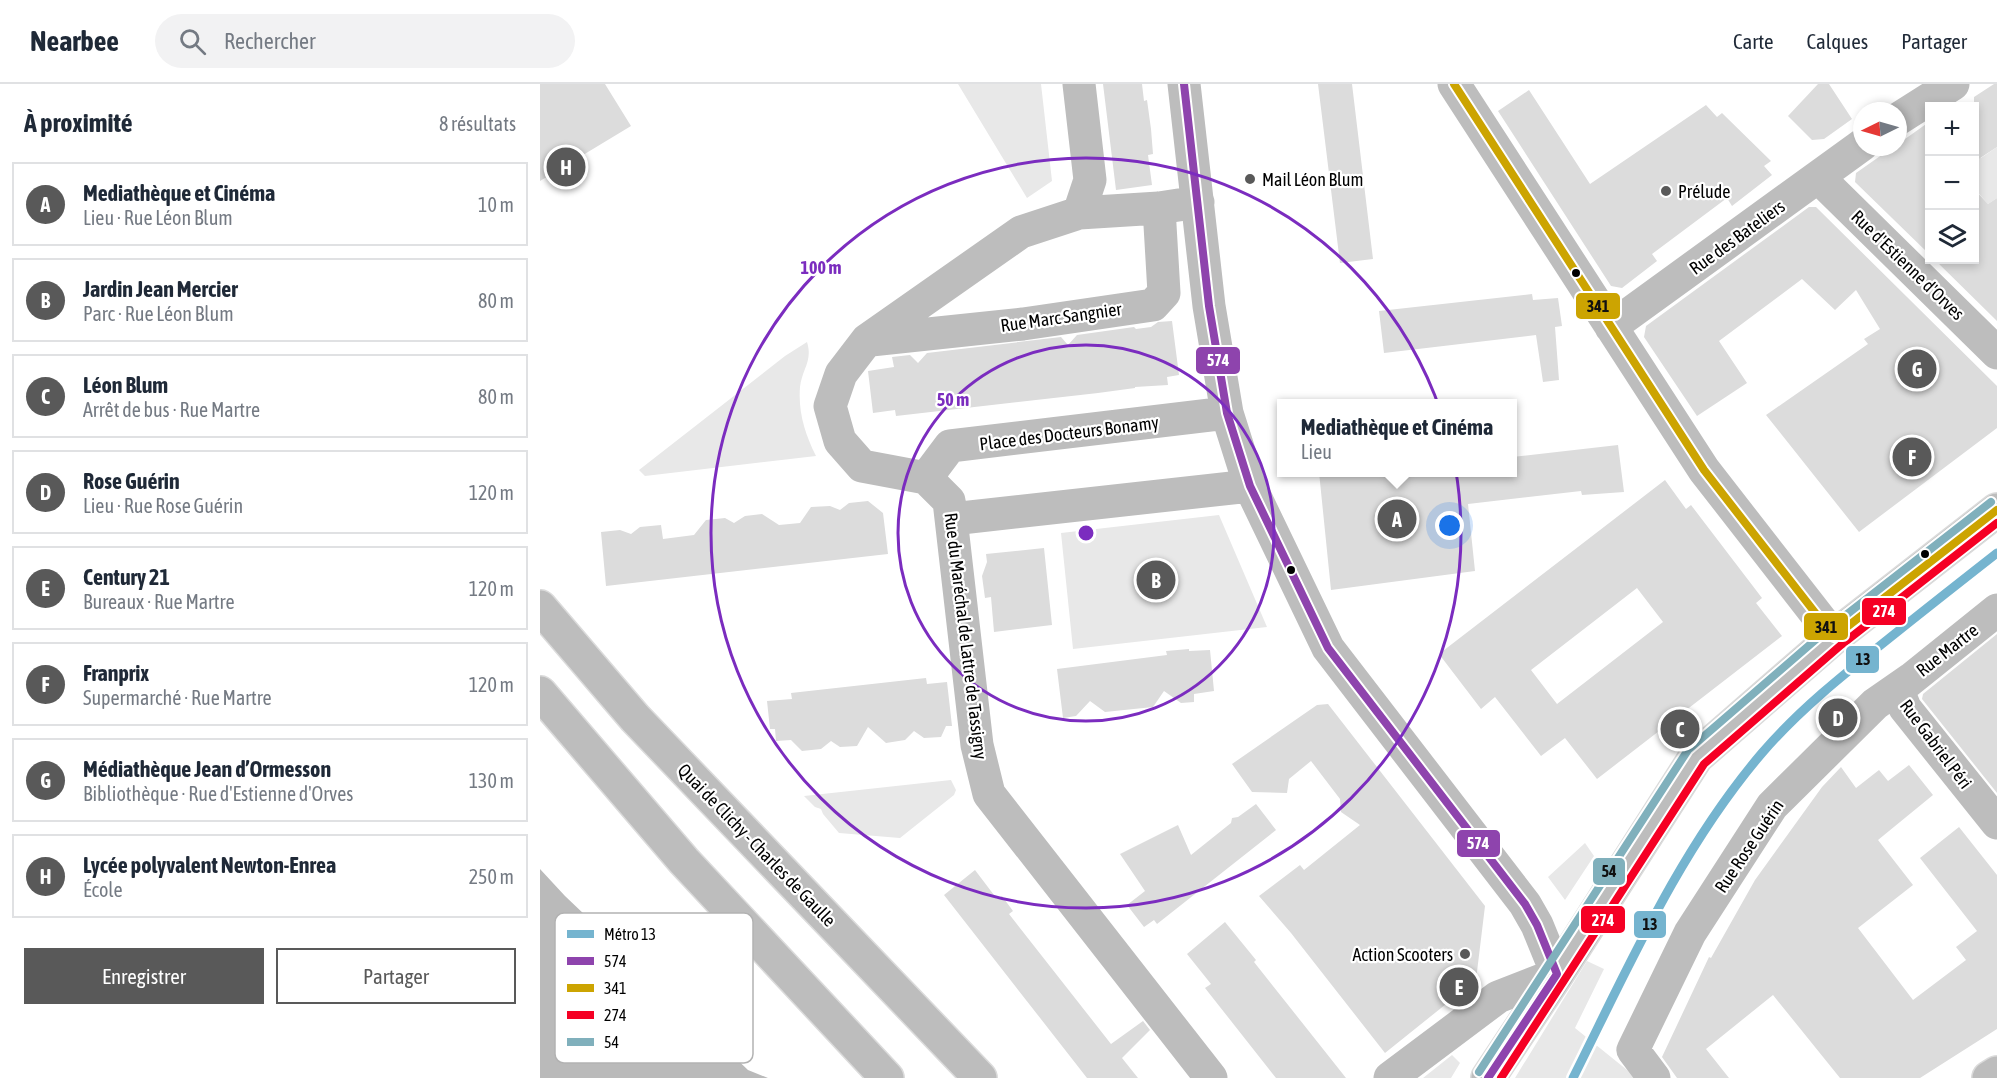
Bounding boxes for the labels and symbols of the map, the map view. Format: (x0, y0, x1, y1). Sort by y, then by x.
north arrow (1853, 102, 1907, 156)
pin: H (546, 144, 586, 190)
place label: Mail Léon Blum (1262, 169, 1363, 190)
marker: Mail Léon Blum (1243, 172, 1257, 186)
place label: Prélude (1678, 181, 1730, 202)
marker: Prélude (1659, 184, 1673, 198)
street label: Rue des Bateliers (1685, 195, 1789, 279)
street label: Rue d'Estienne d'Orves (1847, 206, 1969, 324)
text: 100 m (801, 257, 841, 278)
unlabelled marker (1570, 267, 1582, 279)
line badge: 341 (1575, 292, 1621, 320)
text: 341 (1587, 297, 1610, 315)
street label: Rue Marc Sangnier (999, 298, 1124, 336)
line badge: 574 (1195, 346, 1241, 375)
pin: G (1898, 346, 1936, 392)
text: 574 (1207, 351, 1230, 369)
text: 50 m (937, 389, 969, 410)
street label: Place des Docteurs Bonamy (978, 412, 1160, 454)
pin: F (1892, 434, 1932, 479)
pin: A (1378, 496, 1416, 542)
street label: Rue du Maréchal de Lattre de Tassigny (940, 511, 992, 761)
your location (1435, 511, 1464, 540)
centre of rings (1076, 523, 1096, 543)
unlabelled marker (1919, 548, 1931, 560)
pin: B (1136, 558, 1176, 602)
unlabelled marker (1285, 564, 1297, 576)
line badge: 274 (1861, 597, 1907, 626)
text: 274 (1873, 602, 1896, 620)
line badge: 341 (1803, 612, 1849, 641)
text: 341 (1815, 618, 1838, 636)
street label: Rue Martre (1912, 619, 1982, 681)
line badge: 13 (1845, 645, 1880, 674)
text: 13 (1855, 650, 1871, 668)
street label: Rue Gabriel Péri (1896, 695, 1976, 793)
pin: D (1818, 696, 1858, 740)
pin: C (1660, 706, 1700, 752)
street label: Quai de Clichy - Charles de Gaulle (674, 759, 840, 931)
street label: Rue Rose Guérin (1710, 796, 1788, 896)
line badge: 574 (1456, 829, 1501, 858)
text: 574 (1467, 834, 1490, 852)
line badge: 54 (1592, 857, 1626, 886)
text: 54 (1601, 862, 1617, 880)
line badge: 274 (1580, 905, 1626, 934)
line badge: 13 (1633, 910, 1667, 939)
text: 274 (1592, 911, 1615, 929)
legend (555, 913, 753, 1063)
text: 13 (1642, 915, 1658, 933)
text: Métro 13 (604, 925, 656, 943)
place label: Action Scooters (1353, 944, 1453, 965)
marker: Action Scooters (1458, 947, 1472, 961)
text: 574 (604, 952, 627, 970)
pin: E (1440, 964, 1478, 1010)
text: 341 (604, 979, 627, 997)
text: 274 (604, 1006, 627, 1024)
text: 54 (604, 1033, 619, 1051)

